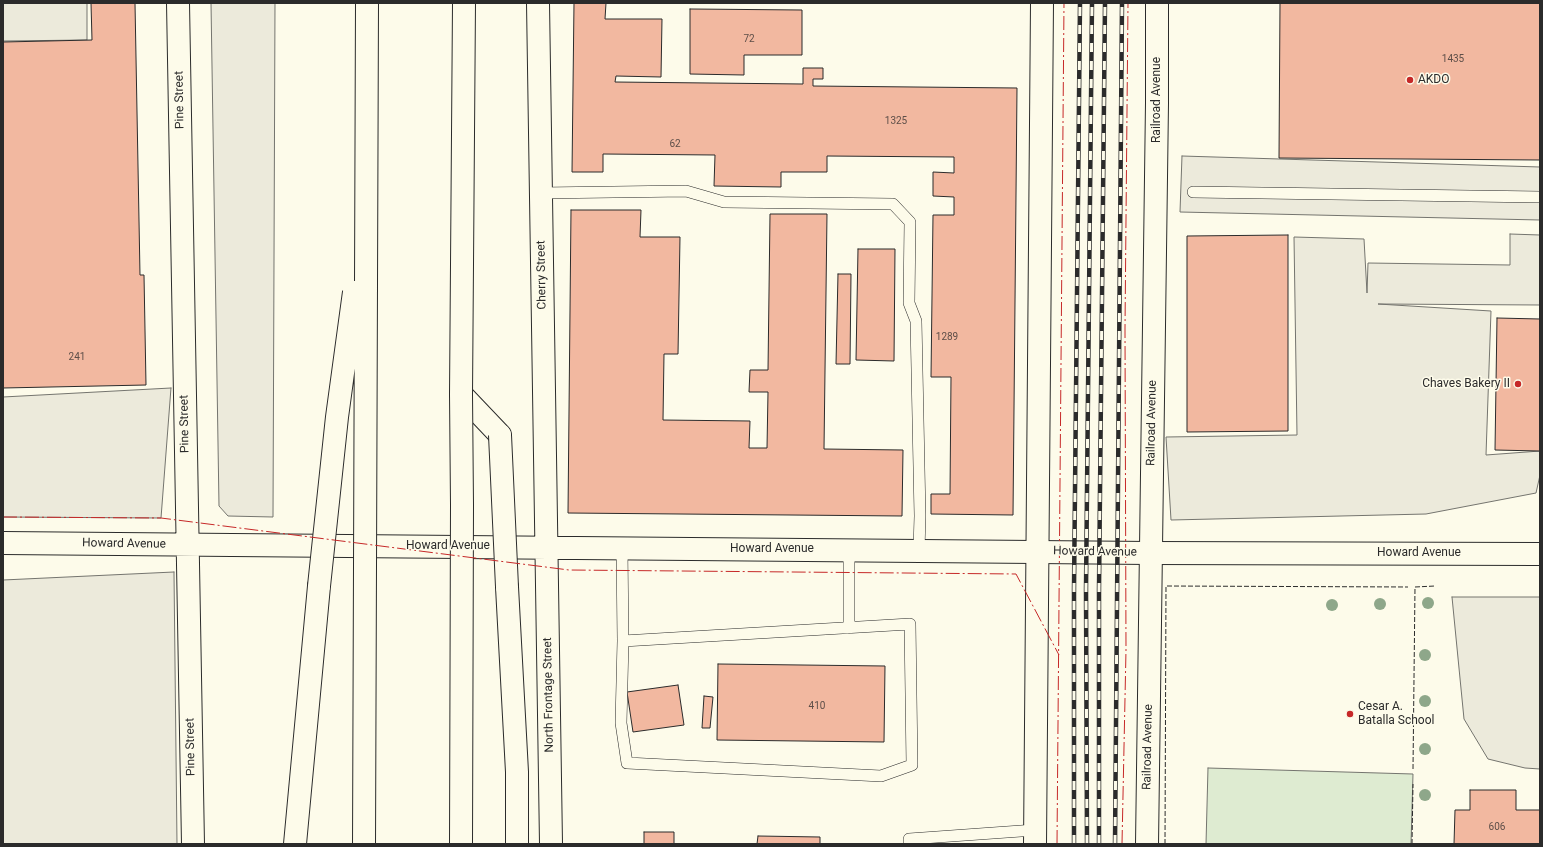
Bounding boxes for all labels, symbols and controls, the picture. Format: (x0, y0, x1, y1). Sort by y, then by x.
house number: 72 (743, 33, 755, 45)
house number: 1435 (1442, 53, 1464, 65)
street label: Railroad Avenue (1150, 57, 1164, 143)
street label: Pine Street (172, 71, 188, 129)
place label: AKDO (1418, 73, 1449, 87)
marker: AKDO (1405, 75, 1415, 85)
house number: 1325 (885, 115, 907, 127)
house number: 62 (669, 138, 681, 150)
street label: Cherry Street (534, 240, 550, 310)
house number: 1289 (936, 331, 958, 343)
house number: 241 (69, 351, 85, 363)
place label: Chaves Bakery II (1422, 377, 1510, 391)
marker: Chaves Bakery II (1513, 379, 1523, 389)
street label: Railroad Avenue (1144, 380, 1160, 466)
street label: Pine Street (177, 395, 193, 453)
street label: Howard Avenue (82, 536, 166, 552)
street label: Howard Avenue (406, 539, 490, 553)
street label: Howard Avenue (730, 542, 814, 556)
street label: Howard Avenue (1053, 544, 1137, 560)
street label: Howard Avenue (1377, 546, 1461, 560)
street label: North Frontage Street (541, 637, 557, 753)
house number: 410 (809, 700, 825, 712)
place label: Cesar A. Batalla School (1358, 700, 1434, 728)
street label: Railroad Avenue (1140, 704, 1156, 790)
marker: Cesar A. Batalla School (1345, 709, 1355, 719)
street label: Pine Street (183, 718, 199, 776)
house number: 606 (1489, 821, 1505, 833)

